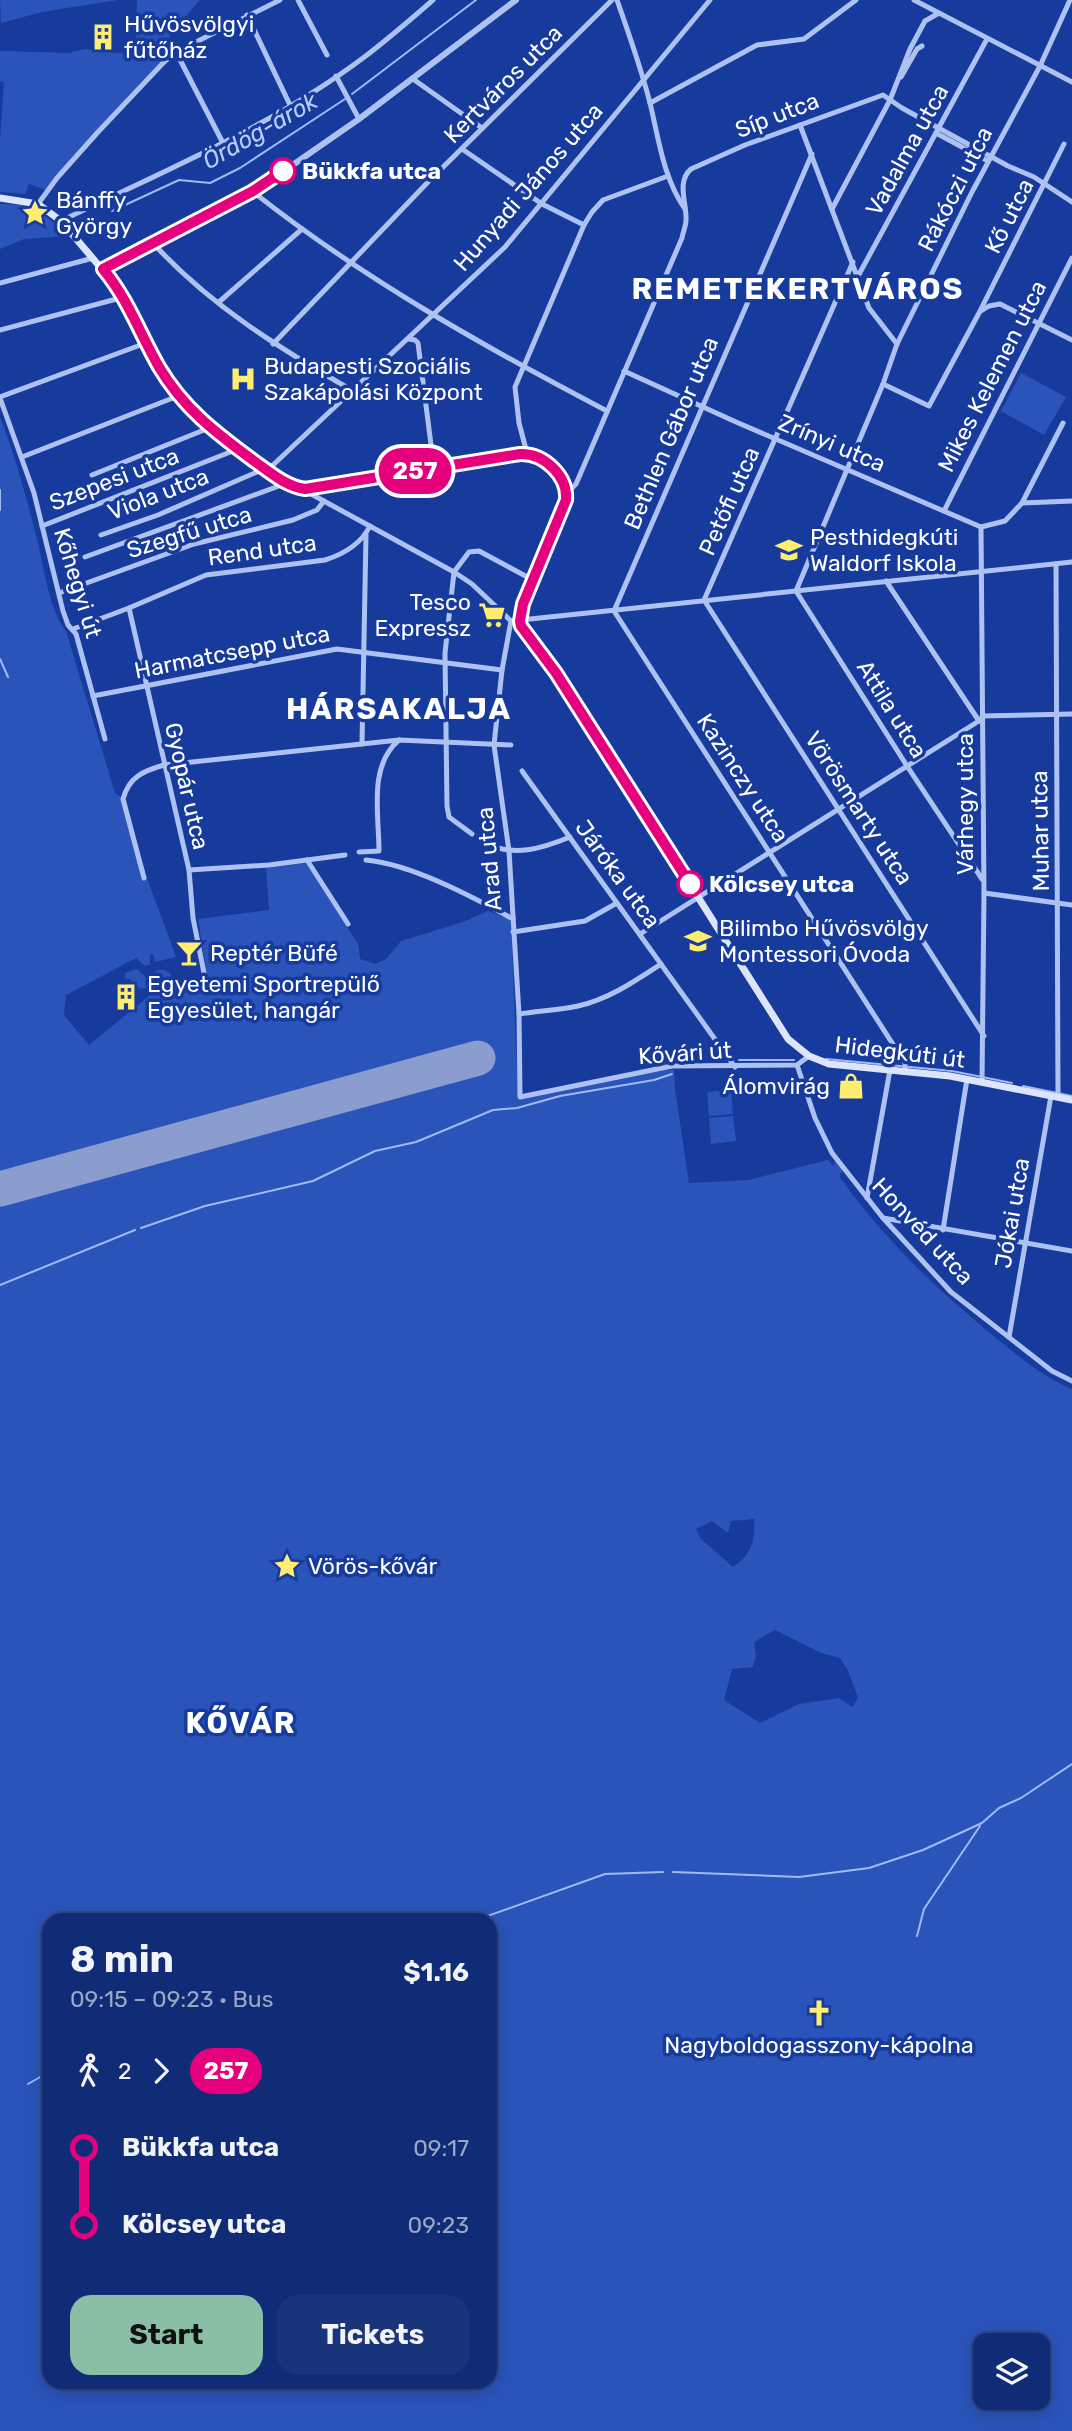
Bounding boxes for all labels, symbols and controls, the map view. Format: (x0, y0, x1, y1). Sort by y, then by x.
place label: Hűvösvölgyi fűtőház (124, 10, 254, 64)
street label: Kertváros utca (438, 19, 568, 149)
building icon: Hűvösvölgyi fűtőház (88, 22, 118, 52)
street label: Vadalma utca (859, 80, 955, 220)
water label: Ördög-árok (197, 86, 323, 175)
street label: Síp utca (731, 86, 823, 144)
street label: Hunyadi János utca (447, 97, 609, 277)
street label: Rákóczi utca (912, 122, 998, 256)
place label: Bükkfa utca (302, 157, 441, 185)
marker: Bükkfa utca (270, 158, 296, 184)
street label: Kő utca (978, 174, 1040, 258)
place label: Bánffy György (56, 186, 132, 240)
place icon: Bánffy György (20, 198, 50, 228)
district label: REMETEKERTVÁROS (632, 271, 964, 307)
street label: Mikes Kelemen utca (932, 276, 1052, 476)
street label: Bethlen Gábor utca (618, 332, 724, 534)
place label: Budapesti Szociális Szakápolási Központ (264, 352, 483, 406)
hospital icon: Budapesti Szociális Szakápolási Központ (228, 364, 258, 394)
street label: Zrínyi utca (774, 408, 890, 478)
street label: Szepesi utca (45, 441, 183, 517)
street label: Petőfi utca (693, 442, 765, 560)
line badge: 257 (375, 448, 455, 494)
text: 257 (393, 457, 437, 485)
street label: Viola utca (104, 462, 212, 526)
street label: Szegfű utca (123, 500, 255, 564)
place label: Pesthidegkúti Waldorf Iskola (810, 523, 958, 577)
street label: Kőhegyi út (48, 525, 108, 641)
street label: Rend utca (206, 529, 318, 571)
school or university icon: Pesthidegkúti Waldorf Iskola (774, 535, 804, 565)
place label: Tesco Expressz (374, 588, 471, 642)
supermarket icon: Tesco Expressz (477, 600, 507, 630)
street label: Harmatcsepp utca (132, 619, 332, 685)
street label: Attila utca (851, 655, 933, 763)
district label: HÁRSAKALJA (286, 691, 512, 727)
street label: Kazinczy utca (691, 708, 795, 848)
street label: Gyopár utca (159, 720, 215, 852)
street label: Vörösmarty utca (799, 726, 919, 890)
street label: Várhegy utca (951, 733, 979, 875)
street label: Muhar utca (1025, 770, 1055, 892)
street label: Arad utca (471, 806, 507, 912)
street label: Járóka utca (569, 814, 667, 934)
place label: Kölcsey utca (709, 870, 854, 898)
marker: Kölcsey utca (677, 871, 703, 897)
place label: Bilimbo Hűvösvölgy Montessori Óvoda (719, 914, 929, 968)
school or university icon: Bilimbo Hűvösvölgy Montessori Óvoda (683, 926, 713, 956)
bar icon: Reptér Büfé (174, 938, 204, 968)
place label: Reptér Büfé (210, 939, 338, 967)
place label: Egyetemi Sportrepülő Egyesület, hangár (147, 970, 380, 1024)
building icon: Egyetemi Sportrepülő Egyesület, hangár (111, 982, 141, 1012)
street label: Hidegkúti út (833, 1030, 967, 1074)
street label: Kővári út (637, 1036, 733, 1070)
shop icon: Álomvirág (836, 1071, 866, 1101)
place label: Álomvirág (722, 1072, 830, 1100)
street label: Jókai utca (989, 1156, 1035, 1270)
street label: Honvéd utca (866, 1172, 980, 1290)
place icon: Vörös-kővár (272, 1551, 302, 1581)
place label: Vörös-kővár (308, 1552, 437, 1580)
district label: KŐVÁR (186, 1705, 296, 1741)
text: 8 min (70, 1936, 174, 1982)
text: $1.16 (403, 1957, 469, 1988)
text: 09:15 – 09:23 · Bus (70, 1985, 273, 2013)
church icon: Nagyboldogasszony-kápolna (804, 1998, 834, 2028)
place label: Nagyboldogasszony-kápolna (664, 2031, 974, 2059)
icon: walk (70, 2052, 108, 2090)
icon: forward (142, 2052, 180, 2090)
text: 2 (118, 2057, 132, 2085)
text: 257 (204, 2057, 248, 2085)
text: Bükkfa utca (122, 2132, 279, 2163)
text: 09:17 (413, 2134, 469, 2162)
text: Kölcsey utca (122, 2209, 286, 2240)
text: 09:23 (408, 2211, 469, 2239)
button: Start (70, 2295, 263, 2375)
button: Tickets (277, 2295, 469, 2375)
map controls (973, 2333, 1050, 2410)
button: layers (973, 2333, 1050, 2410)

